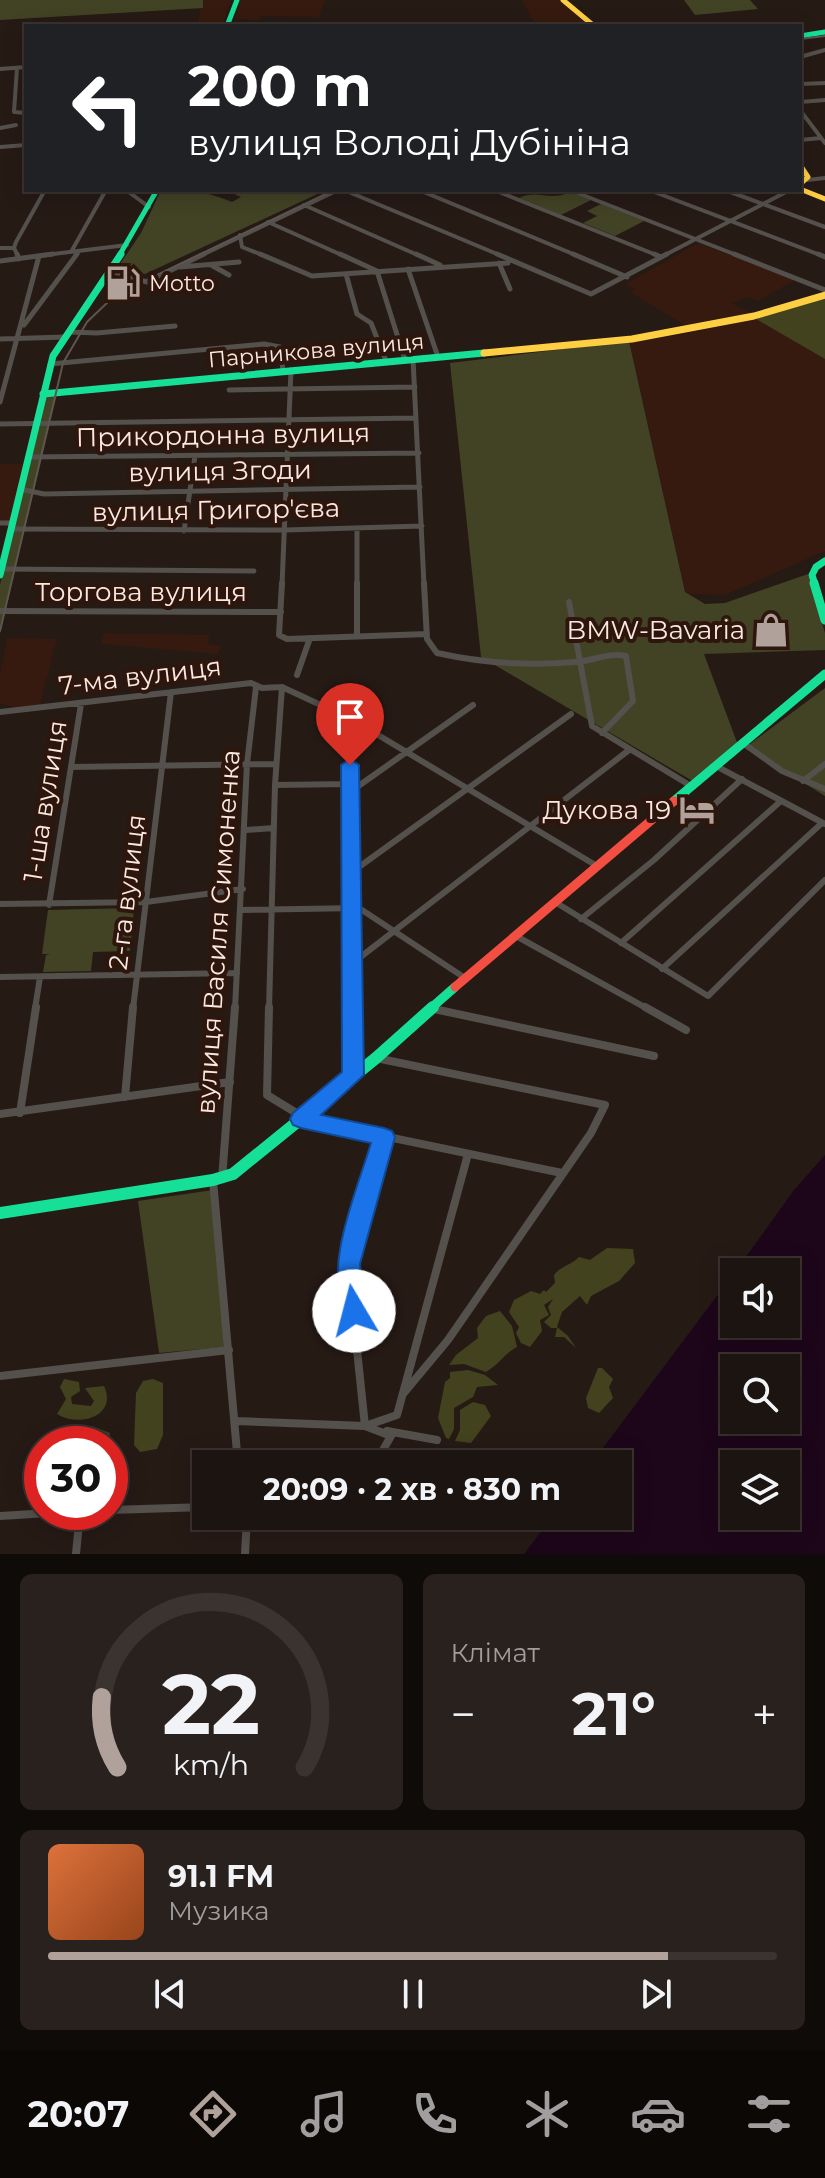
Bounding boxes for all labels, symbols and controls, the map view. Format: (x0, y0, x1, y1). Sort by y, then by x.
text: 200 m (188, 52, 372, 120)
icon: left (56, 56, 160, 160)
text: вулиця Володі Дубініна (188, 120, 631, 164)
fuel station icon: Motto (104, 264, 142, 302)
place label: Motto (149, 270, 215, 297)
street label: Парникова вулиця (207, 328, 425, 373)
street label: Прикордонна вулиця (76, 416, 370, 454)
street label: вулиця Згоди (128, 453, 312, 489)
street label: вулиця Григор'єва (92, 492, 340, 528)
street label: Торгова вулиця (35, 576, 247, 608)
shop icon: BMW-Bavaria (752, 611, 790, 649)
place label: BMW-Bavaria (567, 614, 745, 646)
street label: 7-ма вулиця (57, 650, 223, 702)
pin (316, 683, 384, 765)
icon: arrive (328, 695, 372, 739)
street label: 1-ша вулиця (16, 718, 74, 884)
street label: вулиця Василя Симоненка (189, 749, 247, 1115)
hotel icon: Дукова 19 (678, 791, 716, 829)
place label: Дукова 19 (543, 794, 671, 826)
street label: 2-га вулиця (102, 812, 152, 972)
map controls (720, 1258, 800, 1530)
button: sound (720, 1258, 800, 1338)
position arrow (312, 1269, 396, 1353)
button: search (720, 1354, 800, 1434)
speed limit sign: 30 (24, 1426, 128, 1530)
button: layers (720, 1450, 800, 1530)
text: 20:09 · 2 хв · 830 m (263, 1471, 561, 1508)
text: Клімат (451, 1637, 540, 1669)
text: 22 (162, 1653, 260, 1755)
text: 21° (572, 1677, 656, 1750)
text: − (451, 1687, 476, 1741)
text: + (752, 1687, 777, 1741)
text: km/h (173, 1747, 249, 1782)
text: 91.1 FM (168, 1858, 274, 1895)
text: Музика (168, 1895, 269, 1927)
icon: previous (148, 1972, 192, 2016)
icon: pause (391, 1972, 435, 2016)
icon: next (634, 1972, 678, 2016)
icon: directions (185, 2086, 241, 2142)
icon: music (296, 2086, 352, 2142)
icon: phone (407, 2086, 463, 2142)
icon: climate (519, 2086, 575, 2142)
icon: car (630, 2086, 686, 2142)
icon: filters (741, 2086, 797, 2142)
text: 20:07 (28, 2092, 129, 2136)

